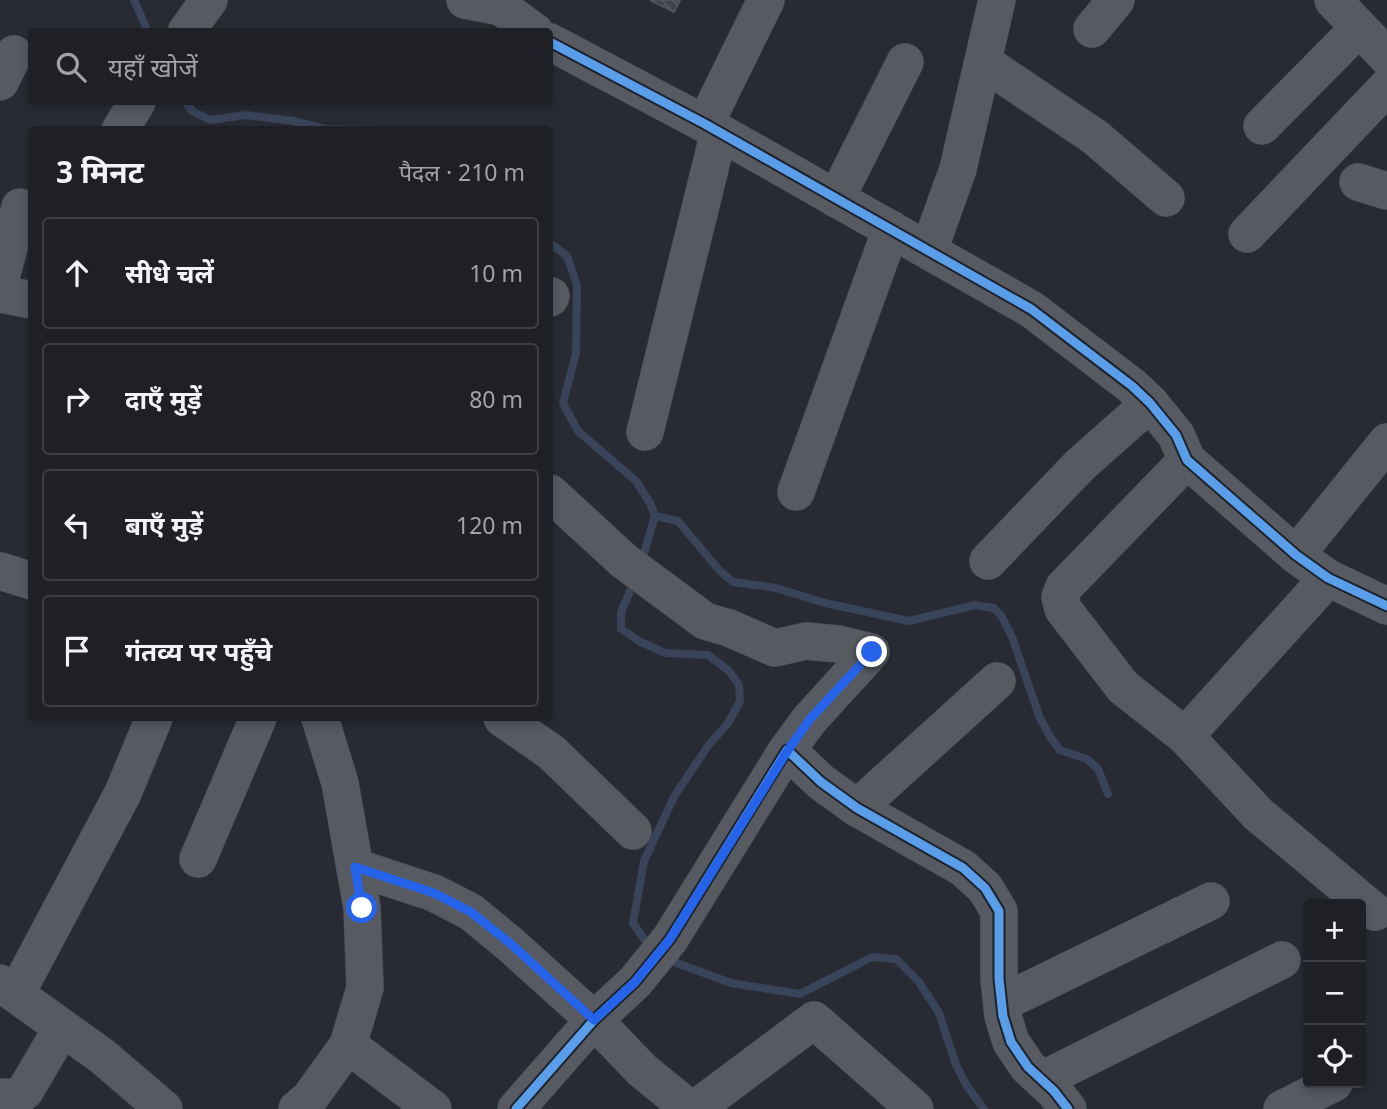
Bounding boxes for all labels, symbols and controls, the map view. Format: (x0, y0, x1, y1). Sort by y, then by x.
search box (28, 28, 553, 105)
icon: search (52, 48, 90, 86)
text: यहाँ खोजें (108, 49, 198, 85)
text: 3 मिनट (56, 151, 144, 192)
text: पैदल · 210 m (399, 156, 525, 188)
icon: ahead (58, 254, 96, 292)
text: सीधे चलें (125, 255, 214, 291)
text: 10 m (469, 257, 523, 289)
icon: right (58, 380, 96, 418)
text: दाएँ मुड़ें (125, 381, 202, 417)
text: 80 m (469, 383, 523, 415)
icon: left (58, 506, 96, 544)
text: बाएँ मुड़ें (125, 507, 203, 543)
text: 120 m (456, 509, 523, 541)
icon: arrive (58, 632, 96, 670)
text: गंतव्य पर पहुँचे (125, 633, 272, 669)
route end (856, 636, 887, 667)
route start (346, 892, 377, 923)
map controls (1303, 899, 1366, 1088)
button: + (1303, 899, 1366, 962)
button: − (1303, 962, 1366, 1025)
button: locate (1303, 1025, 1366, 1088)

